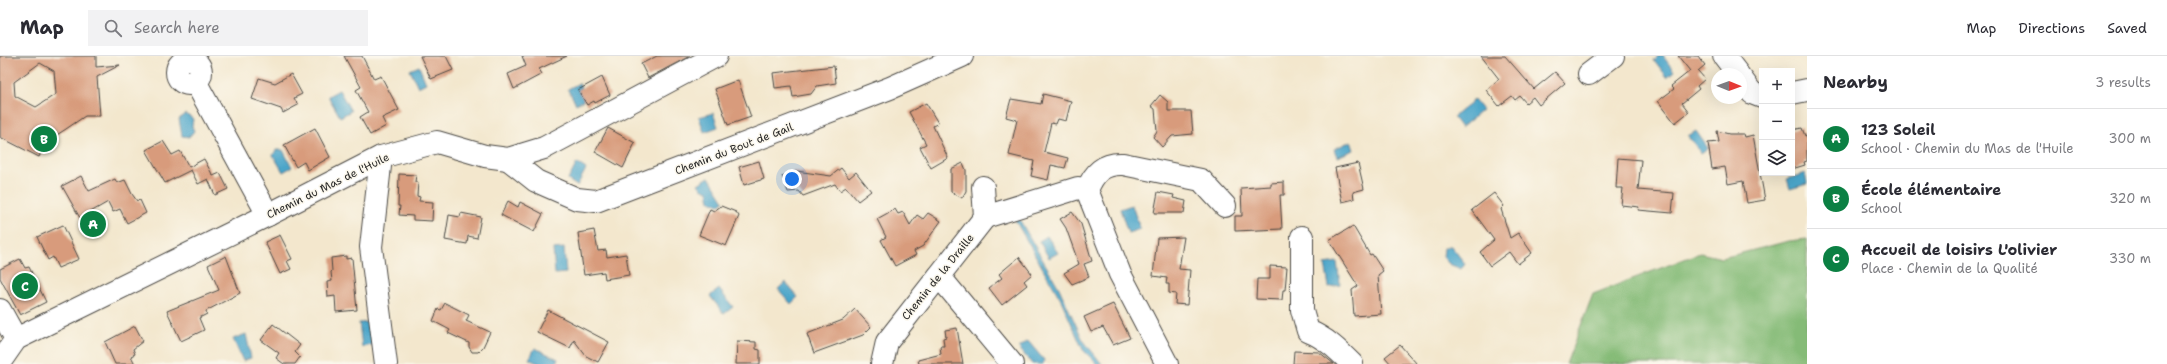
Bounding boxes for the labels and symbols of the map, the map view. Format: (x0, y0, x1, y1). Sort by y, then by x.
north arrow (1711, 68, 1747, 104)
street label: Chemin du Bout de Gail (673, 119, 796, 178)
pin: B (31, 124, 57, 154)
street label: Chemin du Mas de l'Huile (264, 150, 392, 222)
your location (782, 169, 802, 189)
pin: A (80, 209, 106, 239)
street label: Chemin de la Draille (898, 231, 978, 323)
pin: C (12, 271, 38, 301)

